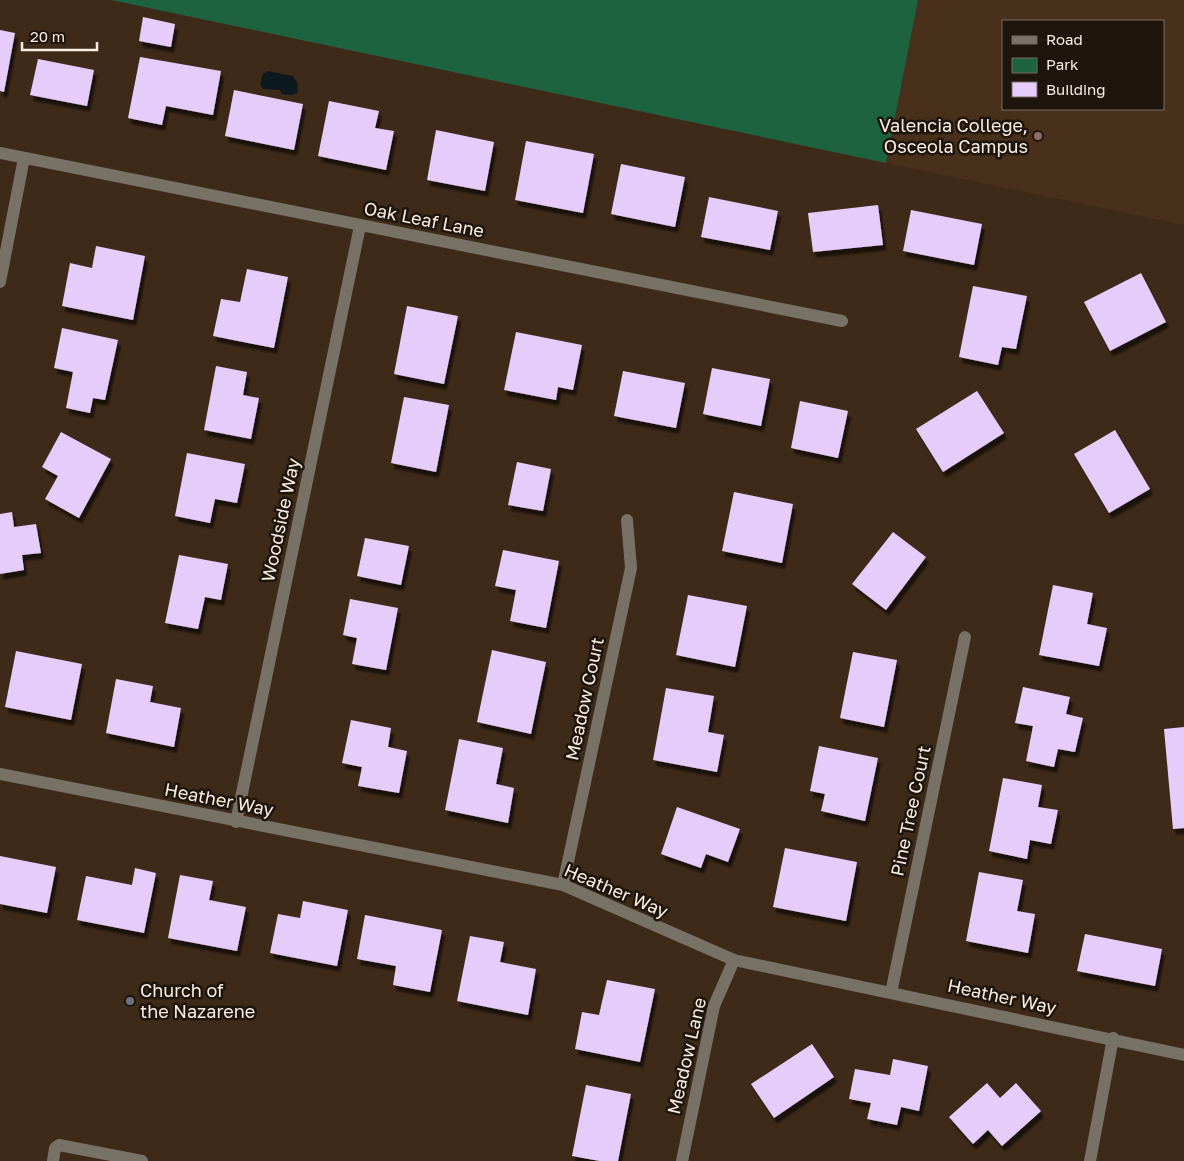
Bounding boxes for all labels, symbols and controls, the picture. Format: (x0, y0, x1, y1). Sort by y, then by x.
scale bar (22, 20, 98, 52)
legend (1002, 20, 1164, 110)
text: 20 m (30, 27, 65, 45)
text: Road (1046, 30, 1083, 48)
text: Park (1046, 55, 1079, 73)
text: Building (1046, 80, 1106, 98)
place label: Valencia College, Osceola Campus (879, 114, 1028, 157)
marker: Valencia College, Osceola Campus (1032, 130, 1044, 142)
street label: Oak Leaf Lane (362, 197, 486, 241)
street label: Woodside Way (256, 456, 304, 584)
street label: Meadow Court (560, 635, 608, 762)
street label: Pine Tree Court (885, 744, 935, 878)
street label: Heather Way (163, 778, 276, 820)
street label: Heather Way (561, 858, 672, 922)
street label: Heather Way (946, 974, 1059, 1018)
place label: Church of the Nazarene (140, 979, 255, 1022)
marker: Church of the Nazarene (124, 995, 136, 1007)
street label: Meadow Lane (662, 995, 710, 1116)

